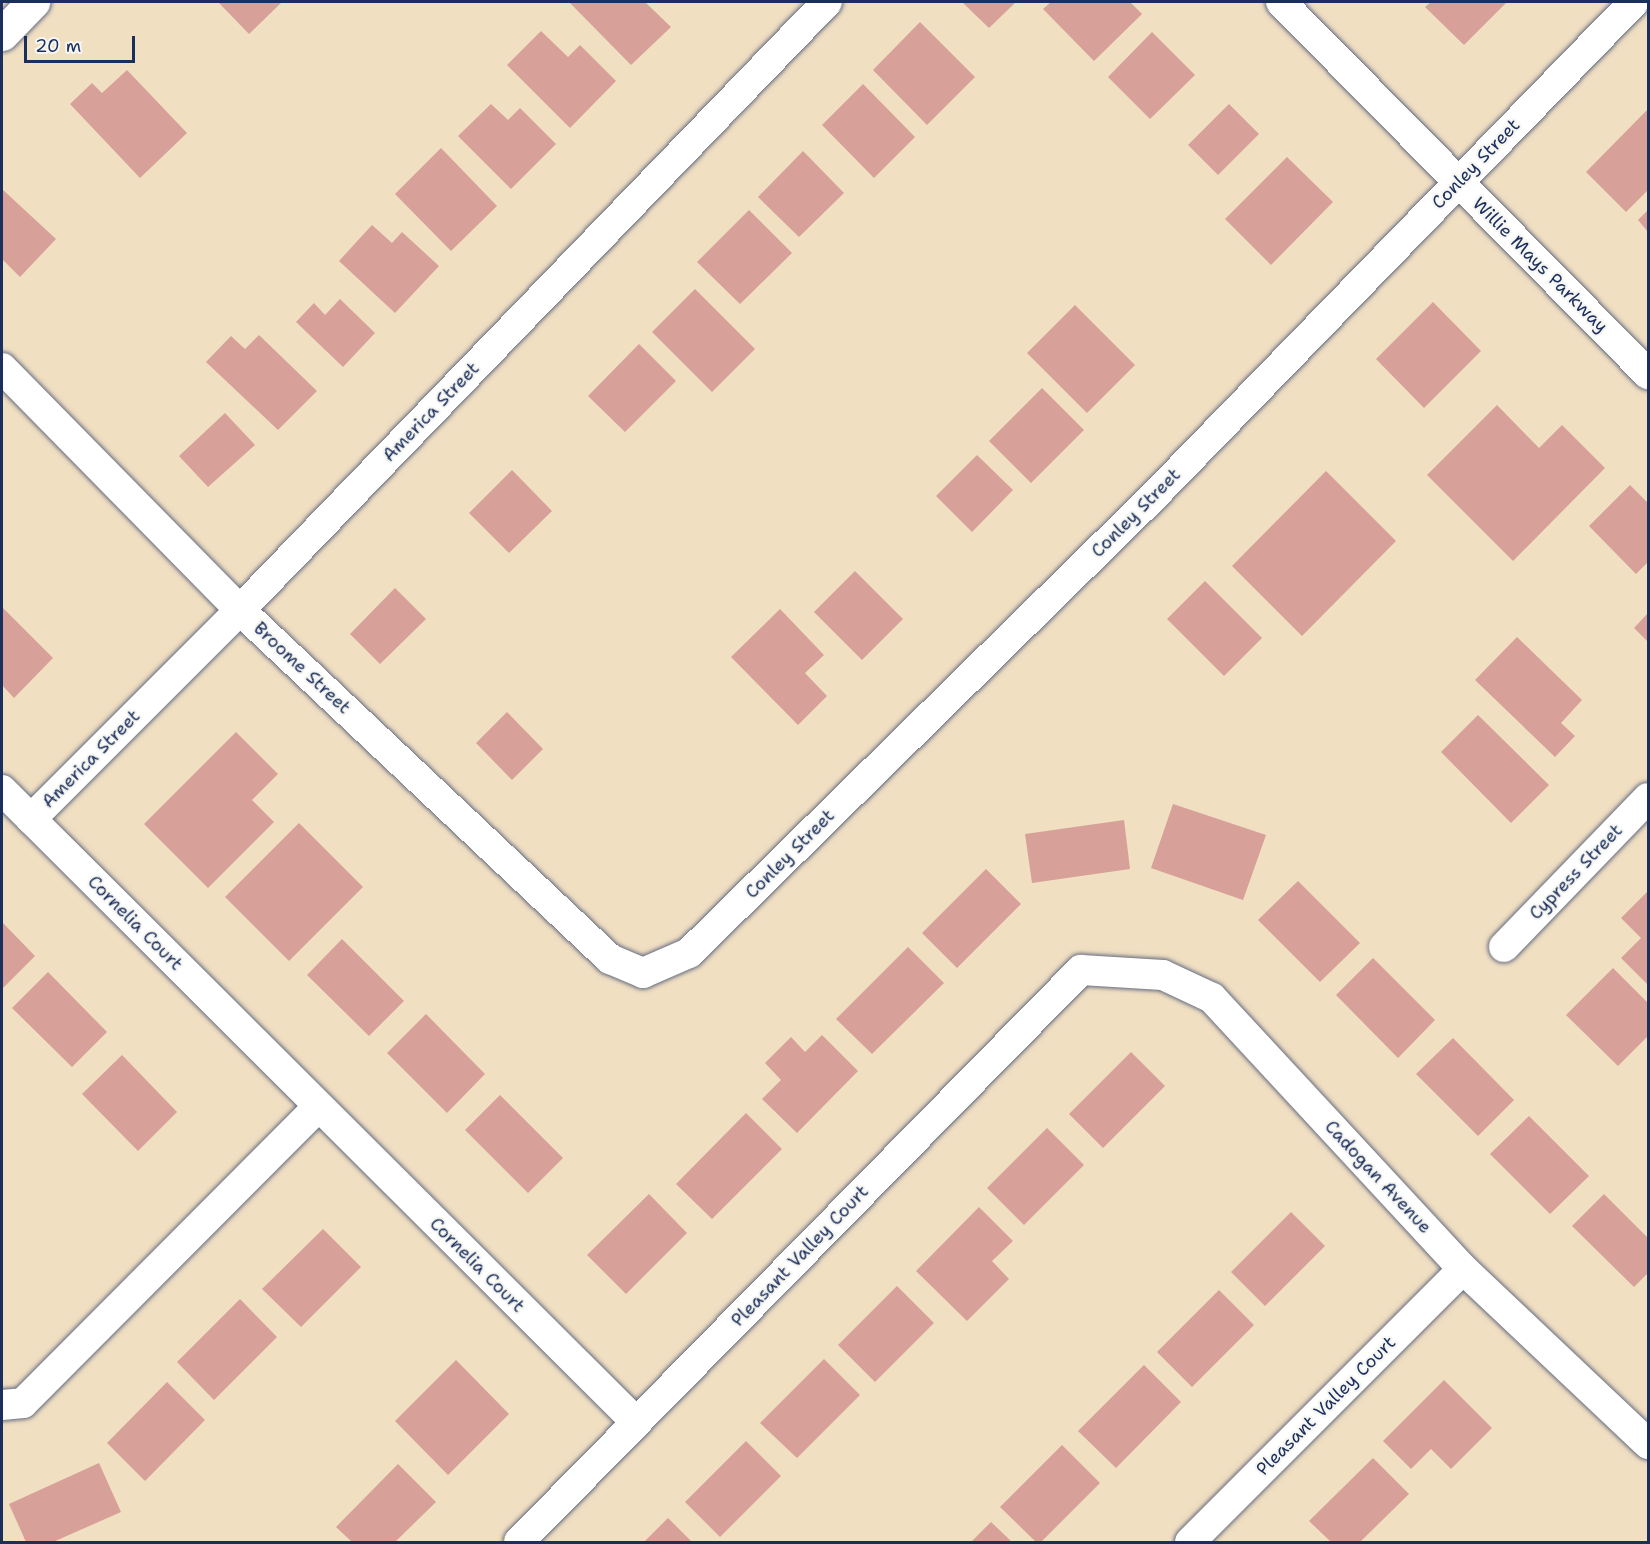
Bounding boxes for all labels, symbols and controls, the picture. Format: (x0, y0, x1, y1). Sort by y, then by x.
scale bar (27, 24, 138, 62)
text: 20 m (35, 34, 81, 58)
street label: Conley Street (1428, 114, 1524, 214)
street label: Willie Mays Parkway (1468, 193, 1612, 337)
street label: America Street (378, 358, 484, 466)
street label: Conley Street (1087, 464, 1185, 562)
street label: Broome Street (249, 618, 355, 718)
street label: America Street (37, 705, 145, 813)
street label: Conley Street (741, 805, 839, 903)
street label: Cypress Street (1525, 820, 1627, 924)
street label: Cornelia Court (83, 871, 187, 975)
street label: Cadogan Avenue (1320, 1116, 1436, 1238)
street label: Pleasant Valley Court (727, 1181, 873, 1331)
street label: Cornelia Court (425, 1213, 529, 1317)
street label: Pleasant Valley Court (1252, 1332, 1400, 1480)

